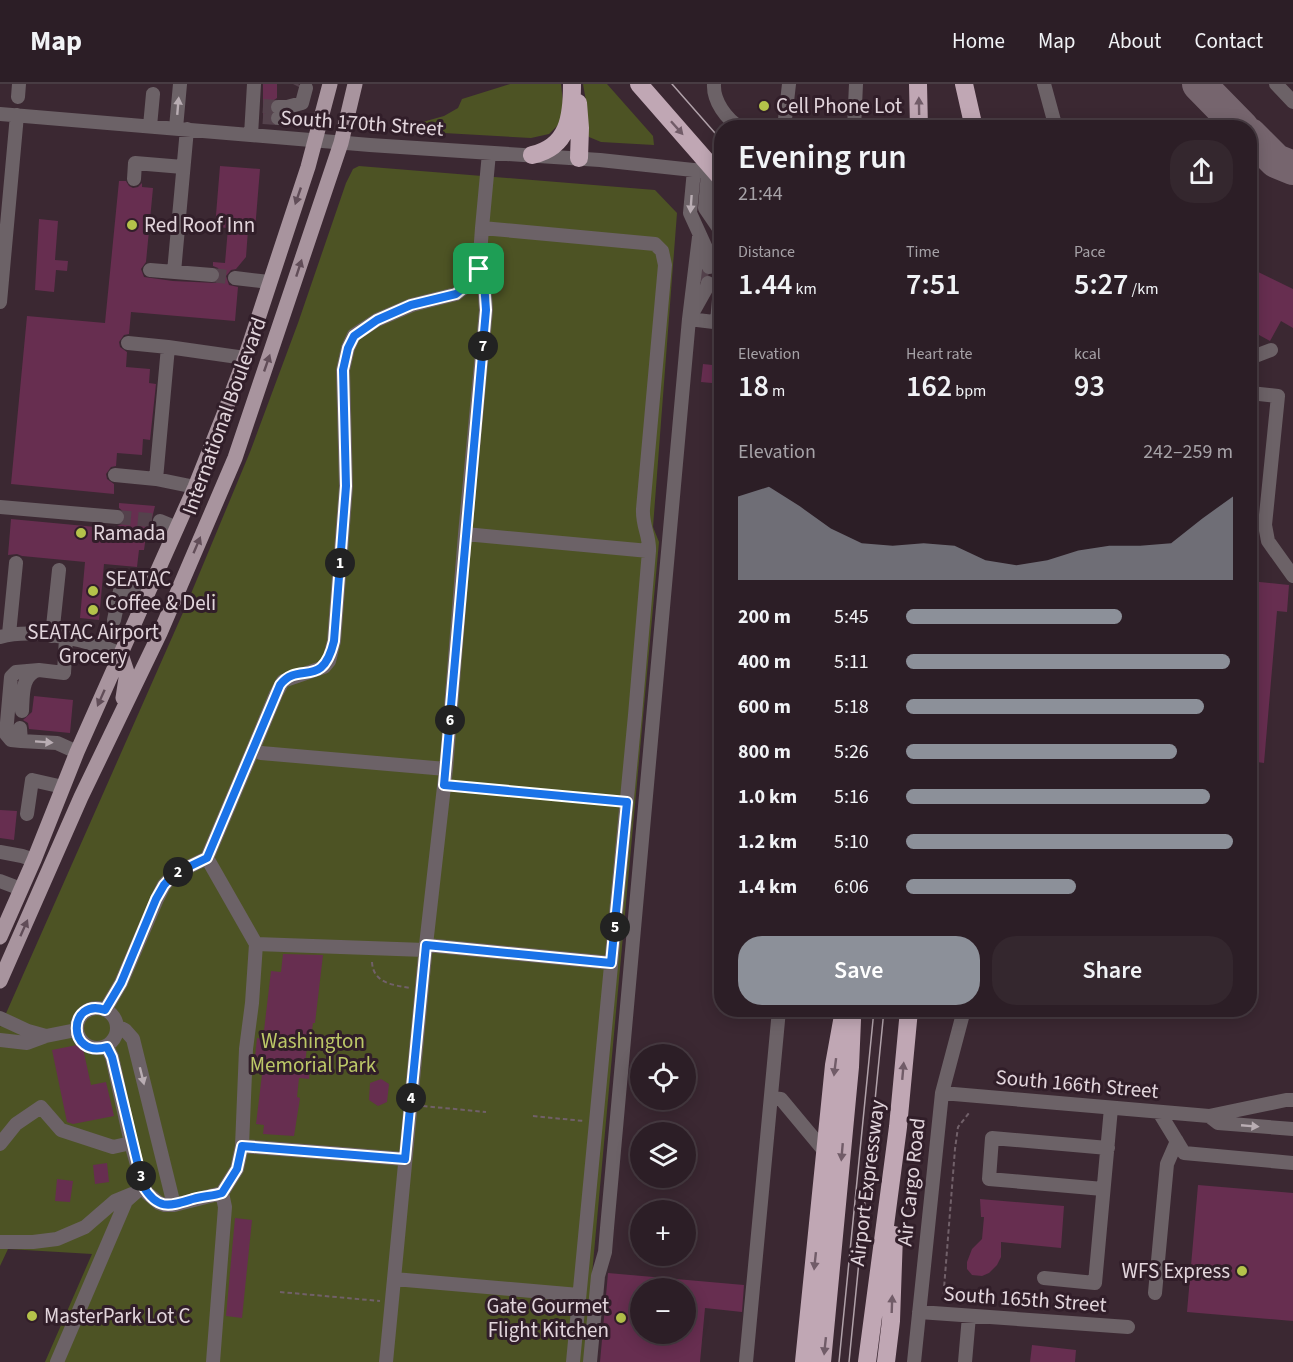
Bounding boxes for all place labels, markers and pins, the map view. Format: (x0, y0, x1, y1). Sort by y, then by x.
place label: Cell Phone Lot (776, 91, 902, 121)
marker: Cell Phone Lot (757, 99, 771, 113)
place label: Red Roof Inn (144, 210, 255, 240)
marker: Red Roof Inn (125, 218, 139, 232)
pin (453, 243, 504, 294)
pin: 7 (468, 331, 498, 361)
place label: Ramada (93, 518, 166, 548)
marker: Ramada (74, 526, 88, 540)
pin: 1 (325, 548, 355, 578)
place label: SEATAC Coffee & Deli (105, 564, 216, 618)
marker: SEATAC Coffee & Deli (86, 584, 100, 598)
marker: SEATAC Airport Grocery (86, 603, 100, 617)
place label: SEATAC Airport Grocery (27, 617, 159, 671)
pin: 6 (435, 705, 465, 735)
pin: 2 (163, 857, 193, 887)
pin: 5 (600, 912, 630, 942)
pin: 4 (396, 1083, 426, 1113)
pin: 3 (126, 1161, 156, 1191)
place label: WFS Express (1122, 1256, 1230, 1286)
marker: WFS Express (1235, 1264, 1249, 1278)
place label: Gate Gourmet Flight Kitchen (487, 1291, 609, 1345)
place label: MasterPark Lot C (44, 1301, 190, 1331)
marker: MasterPark Lot C (25, 1309, 39, 1323)
marker: Gate Gourmet Flight Kitchen (614, 1311, 628, 1325)

